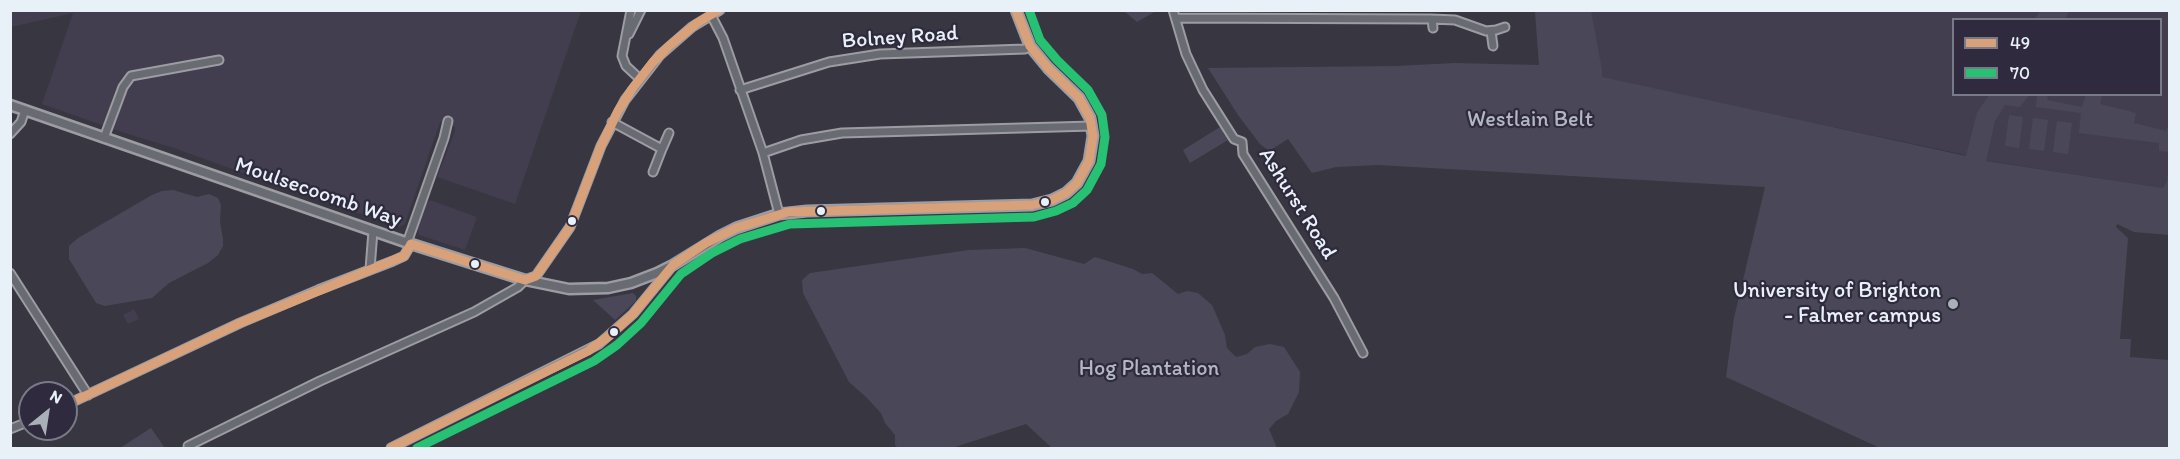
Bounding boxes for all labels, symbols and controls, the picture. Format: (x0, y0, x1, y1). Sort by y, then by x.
legend (1952, 18, 2162, 96)
street label: Bolney Road (841, 21, 959, 55)
text: 49 (2010, 32, 2030, 54)
text: 70 (2010, 62, 2030, 84)
park label: Westlain Belt (1467, 107, 1593, 133)
street label: Ashurst Road (1252, 143, 1342, 265)
street label: Moulsecoomb Way (231, 152, 405, 234)
unlabelled marker (1039, 196, 1051, 208)
unlabelled marker (815, 205, 827, 217)
unlabelled marker (566, 215, 578, 227)
unlabelled marker (469, 258, 481, 270)
place label: University of Brighton - Falmer campus (1733, 278, 1941, 330)
marker: University of Brighton - Falmer campus (1946, 297, 1960, 311)
unlabelled marker (608, 326, 620, 338)
park label: Hog Plantation (1079, 356, 1219, 382)
north arrow (18, 381, 78, 441)
text: N (47, 386, 66, 408)

